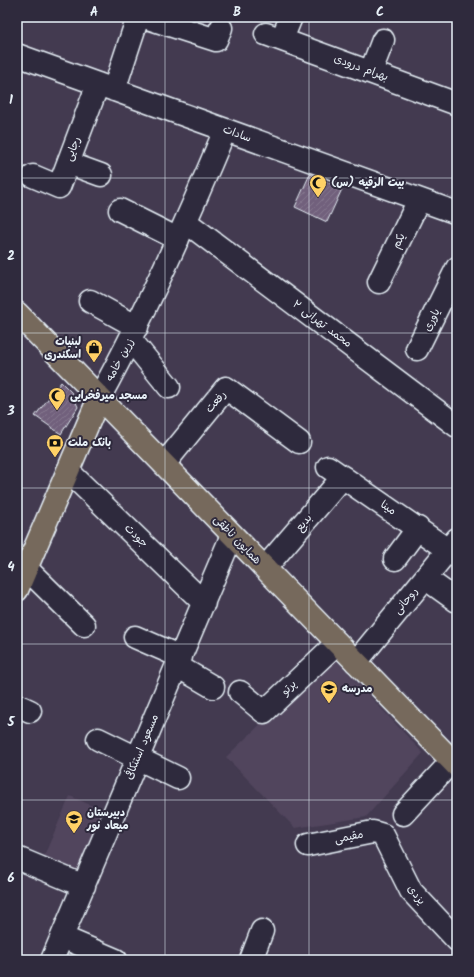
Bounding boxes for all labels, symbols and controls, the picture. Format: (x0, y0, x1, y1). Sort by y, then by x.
text: A (90, 2, 98, 23)
text: B (233, 2, 241, 23)
text: C (376, 2, 384, 23)
street label: بهرام درودی (331, 50, 391, 86)
text: 1 (9, 90, 13, 111)
street label: سادات (220, 121, 254, 147)
street label: رجایی (60, 134, 86, 164)
mosque icon: بیت الرقیه (س) (308, 173, 328, 198)
place label: بیت الرقیه (س) (331, 174, 405, 192)
street label: یکم (387, 230, 411, 252)
text: 2 (7, 246, 15, 267)
street label: محمد تهرانی ۲ (288, 296, 356, 352)
street label: یاوری (419, 305, 445, 335)
place label: لبنیات اسکندری (44, 333, 81, 364)
street label: زرین خامه (101, 335, 139, 385)
shop icon: لبنیات اسکندری (84, 338, 104, 363)
mosque icon: مسجد میرفخرایی (47, 386, 67, 411)
place label: مسجد میرفخرایی (70, 387, 147, 405)
street label: رفعت (201, 387, 231, 417)
text: 3 (6, 401, 15, 422)
bank icon: بانک ملت (45, 433, 65, 458)
place label: بانک ملت (68, 434, 111, 452)
street label: مینا (376, 496, 400, 520)
street label: بدیع (291, 510, 317, 536)
street label: همایون ناطقی (209, 511, 265, 569)
street label: جودت (120, 520, 152, 552)
text: 4 (7, 557, 15, 578)
street label: روحانی (389, 583, 423, 619)
street label: پرتو (276, 676, 301, 701)
school or university icon: مدرسه (319, 679, 339, 704)
place label: مدرسه (342, 680, 373, 698)
street label: مسعود استنکافی (120, 711, 164, 783)
text: 5 (7, 712, 16, 733)
place label: دبیرستان میعاد نور (86, 804, 129, 835)
school or university icon: دبیرستان میعاد نور (64, 809, 84, 834)
street label: مقیمی (333, 825, 365, 849)
text: 6 (7, 868, 15, 889)
street label: یزدی (402, 881, 430, 909)

